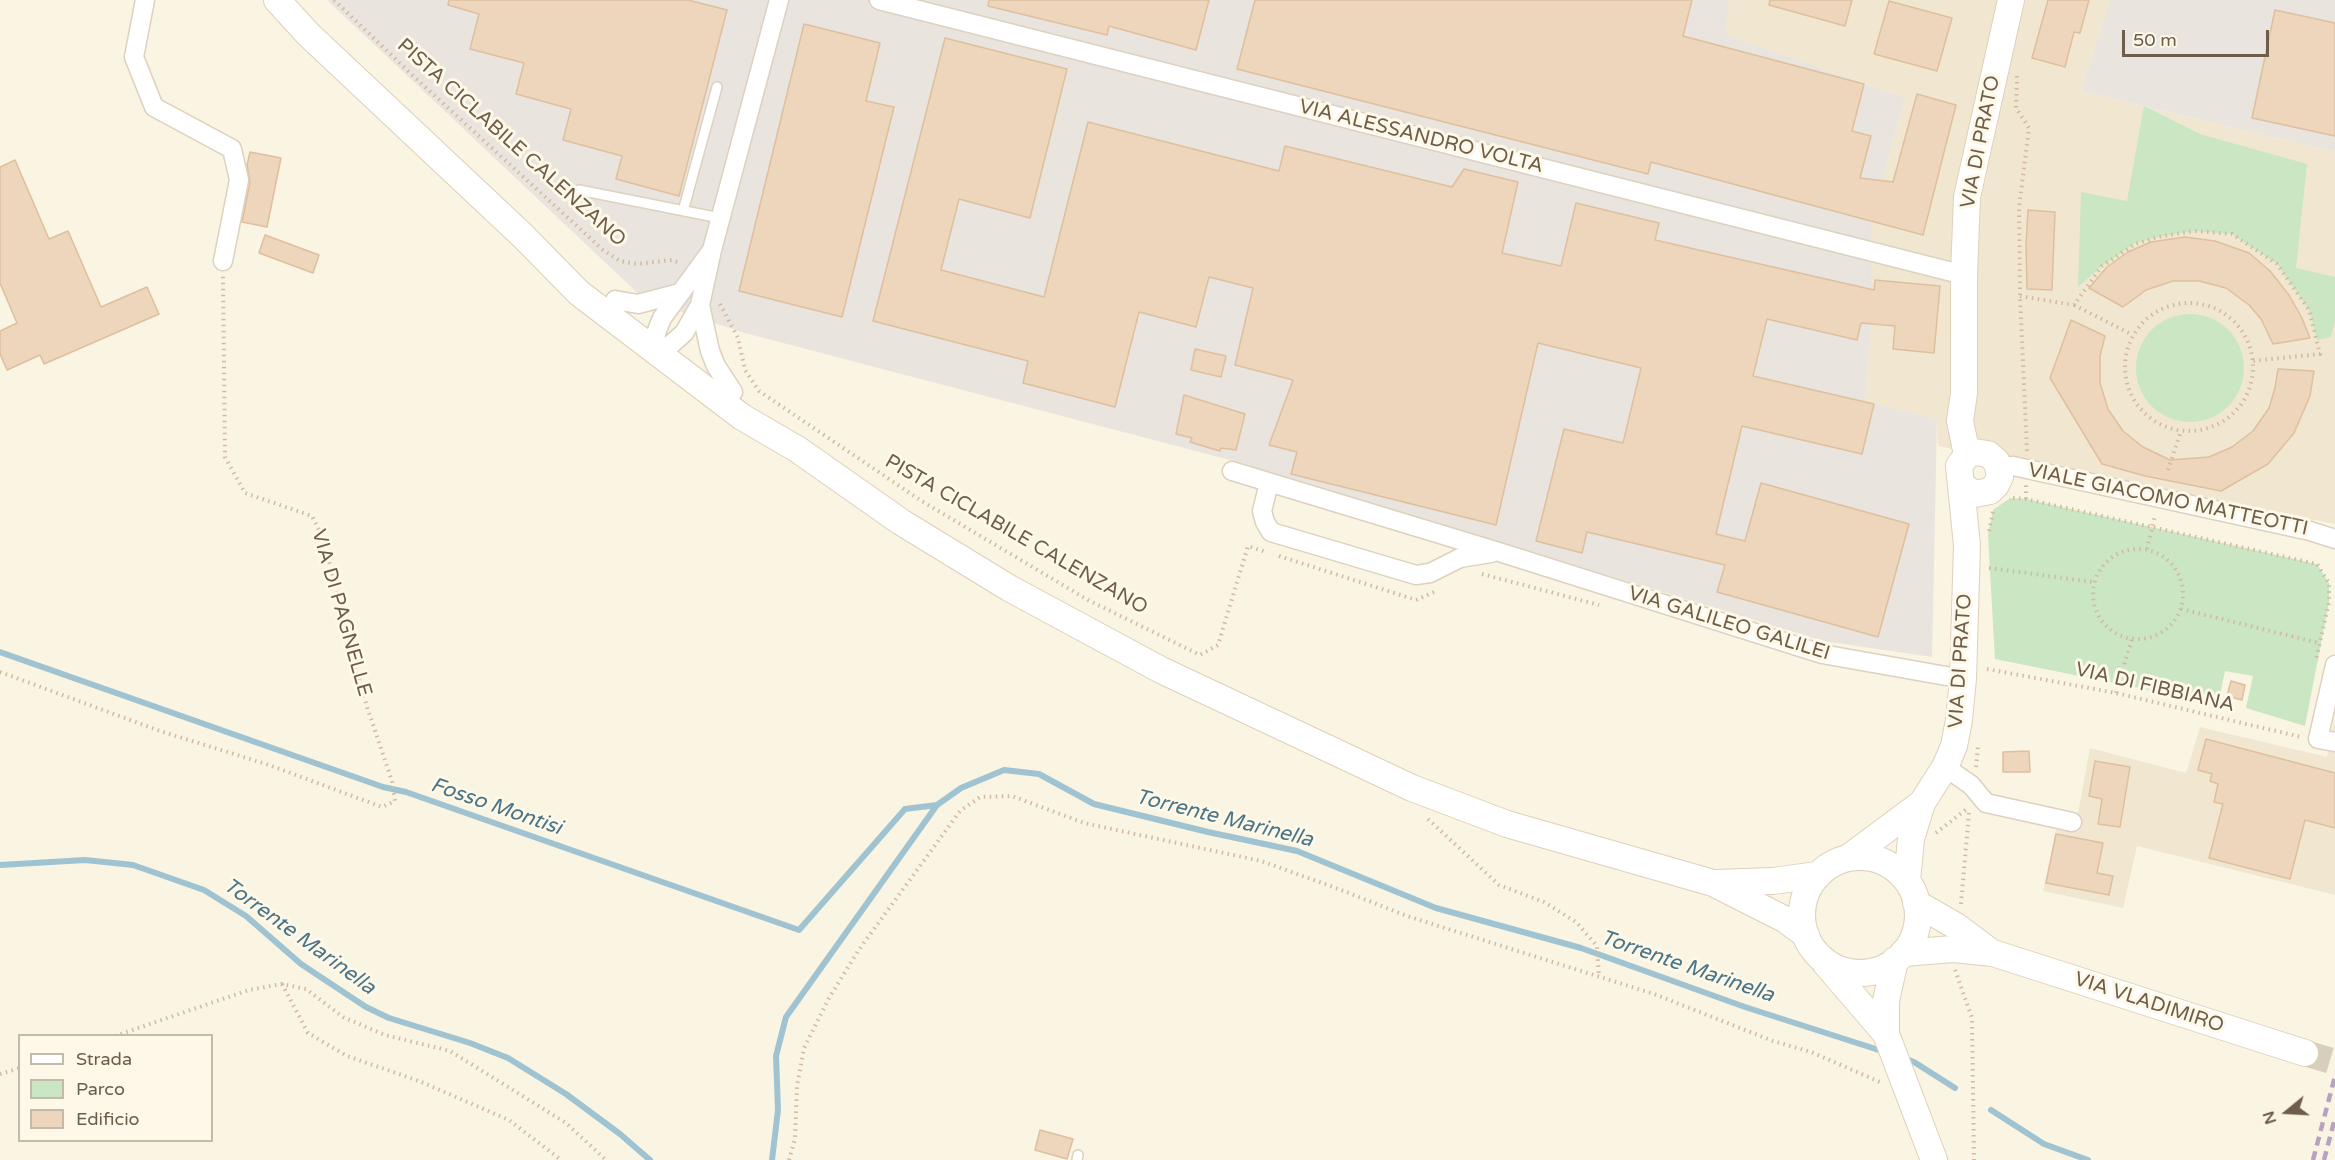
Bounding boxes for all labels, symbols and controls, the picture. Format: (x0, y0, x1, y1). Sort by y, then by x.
scale bar (2125, 18, 2272, 56)
text: 50 m (2133, 29, 2177, 51)
street label: PISTA CICLABILE CALENZANO (392, 34, 630, 252)
street label: VIA DI PRATO (1956, 73, 2006, 211)
street label: VIA ALESSANDRO VOLTA (1296, 95, 1546, 179)
street label: PISTA CICLABILE CALENZANO (880, 450, 1152, 620)
street label: VIALE GIACOMO MATTEOTTI (2026, 459, 2310, 541)
street label: VIA DI PAGNELLE (306, 527, 376, 699)
street label: VIA GALILEO GALILEI (1625, 582, 1833, 666)
street label: VIA DI PRATO (1944, 593, 1978, 729)
street label: VIA DI FIBBIANA (2073, 658, 2237, 718)
water label: Fosso Montisi (427, 773, 565, 841)
water label: Torrente Marinella (1133, 785, 1315, 853)
water label: Torrente Marinella (218, 873, 380, 1001)
water label: Torrente Marinella (1597, 925, 1777, 1009)
street label: VIA VLADIMIRO (2071, 968, 2227, 1038)
legend (18, 1034, 213, 1142)
text: Strada (76, 1048, 132, 1070)
text: Parco (76, 1078, 125, 1100)
north arrow (2257, 1082, 2317, 1142)
text: Edificio (76, 1108, 140, 1130)
text: N (2258, 1108, 2281, 1127)

